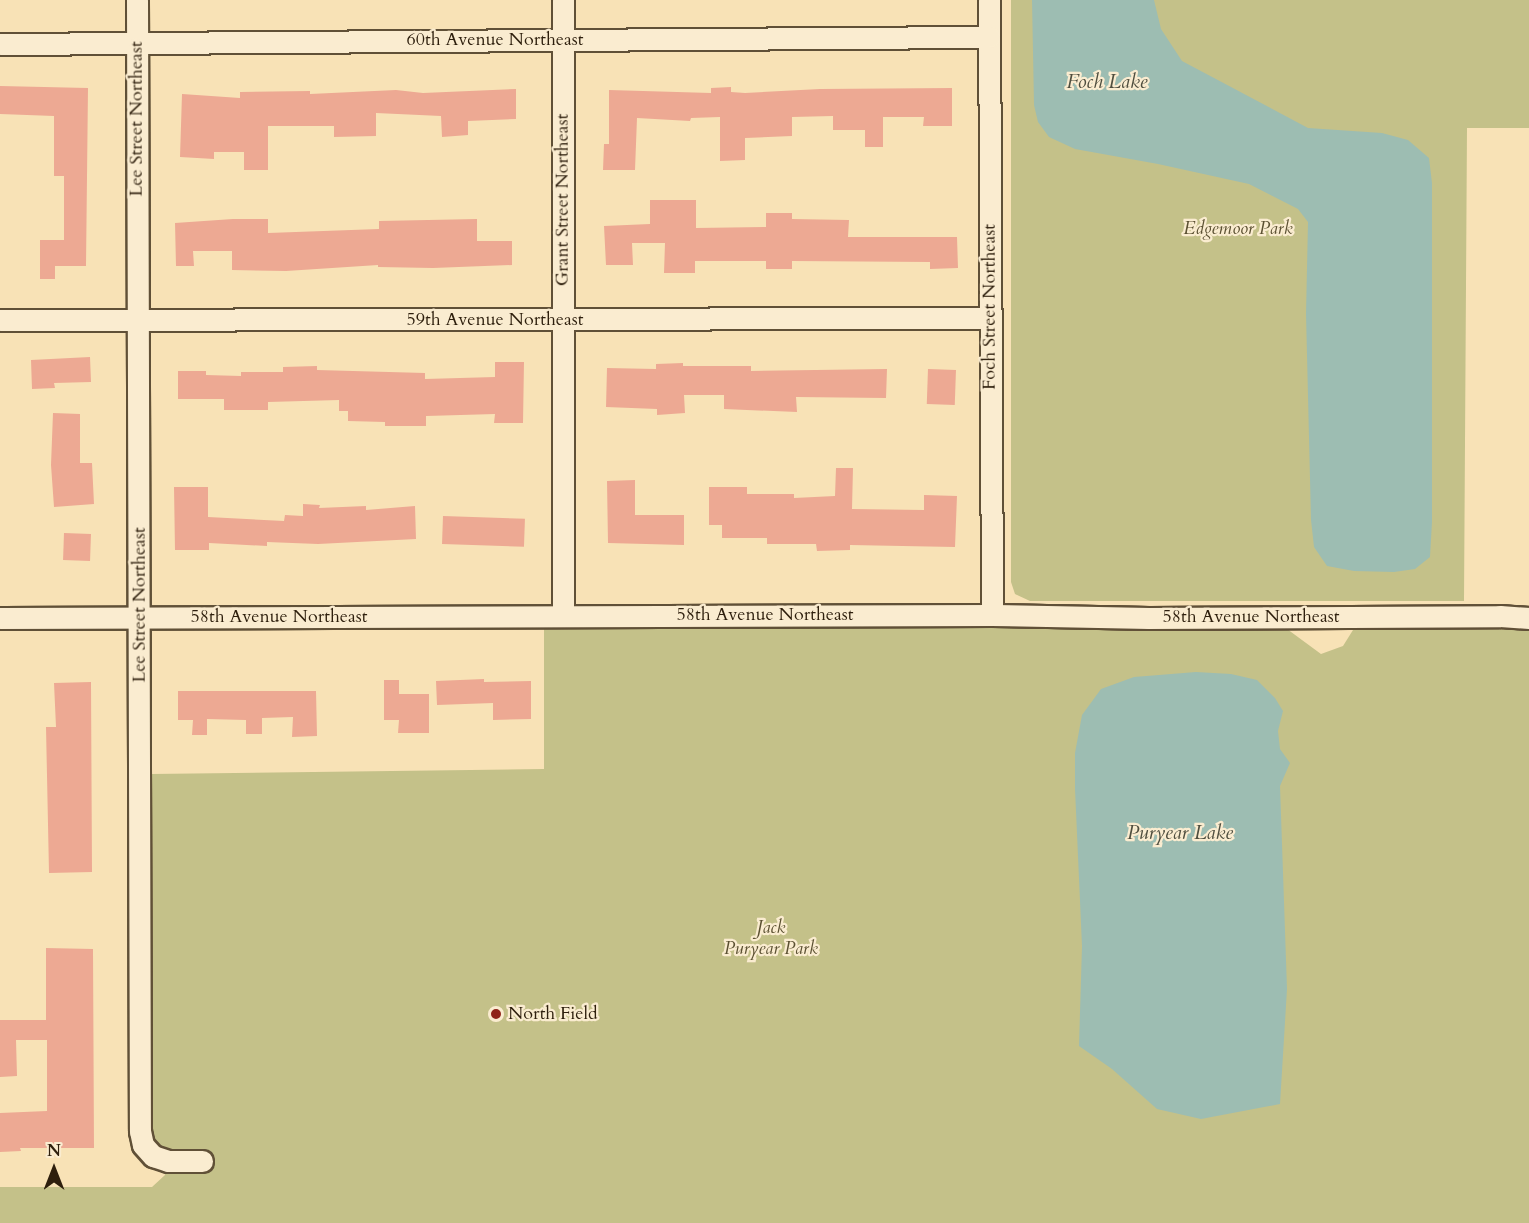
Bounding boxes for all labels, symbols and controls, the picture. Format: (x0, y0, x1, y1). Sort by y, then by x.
street label: 60th Avenue Northeast (407, 29, 583, 51)
street label: Lee Street Northeast (126, 41, 148, 197)
water label: Foch Lake (1067, 69, 1147, 93)
street label: Grant Street Northeast (552, 114, 574, 286)
park label: Edgemoor Park (1183, 218, 1293, 240)
street label: Foch Street Northeast (979, 224, 1001, 390)
street label: 59th Avenue Northeast (407, 309, 583, 331)
street label: Lee Street Northeast (129, 527, 151, 683)
street label: 58th Avenue Northeast (677, 604, 853, 626)
street label: 58th Avenue Northeast (191, 606, 367, 628)
street label: 58th Avenue Northeast (1163, 606, 1339, 628)
water label: Puryear Lake (1127, 820, 1233, 844)
park label: Jack Puryear Park (724, 918, 818, 960)
place label: North Field (508, 1003, 598, 1025)
marker: North Field (489, 1007, 503, 1021)
north arrow (24, 1139, 84, 1199)
text: N (47, 1140, 61, 1162)

